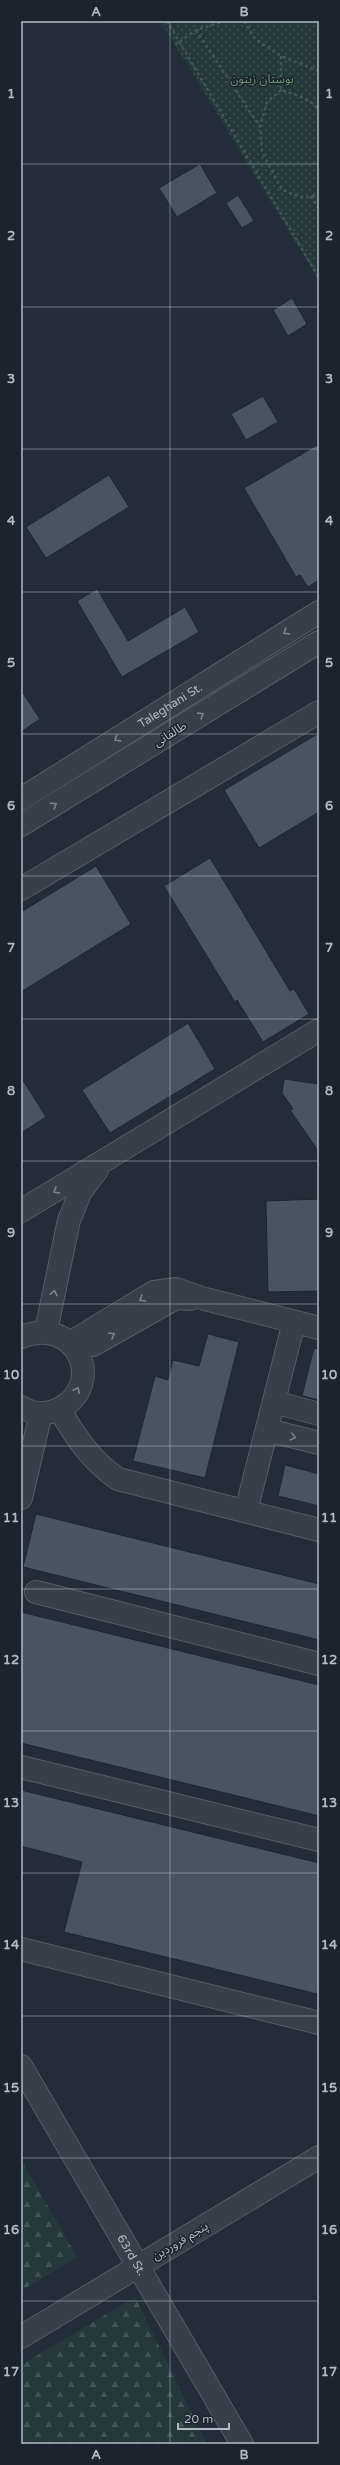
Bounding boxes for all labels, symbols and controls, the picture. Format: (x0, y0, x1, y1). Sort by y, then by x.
text: A (91, 4, 101, 20)
text: B (239, 4, 249, 20)
park label: بوستان زیتون (230, 72, 294, 86)
text: 1 (7, 86, 15, 102)
text: 1 (325, 86, 333, 102)
text: 2 (7, 228, 15, 244)
text: 2 (325, 228, 333, 244)
text: 3 (7, 371, 15, 387)
text: 3 (325, 371, 333, 387)
text: 4 (7, 513, 16, 529)
text: 4 (325, 513, 334, 529)
one-way arrow (283, 628, 290, 635)
text: 5 (7, 655, 15, 671)
text: 5 (325, 655, 333, 671)
street label: Taleghani St. (136, 680, 205, 731)
one-way arrow (197, 712, 204, 720)
street label: طالقانی (151, 718, 189, 750)
one-way arrow (114, 734, 121, 741)
text: 6 (7, 798, 15, 814)
text: 6 (325, 798, 333, 814)
one-way arrow (50, 802, 57, 810)
text: 7 (7, 940, 15, 956)
text: 7 (325, 940, 333, 956)
text: 8 (7, 1083, 15, 1099)
text: 8 (325, 1083, 333, 1099)
one-way arrow (53, 1186, 60, 1193)
text: 9 (7, 1225, 15, 1241)
text: 9 (325, 1225, 333, 1241)
one-way arrow (49, 1290, 57, 1296)
one-way arrow (139, 1294, 146, 1301)
one-way arrow (108, 1332, 116, 1339)
text: 10 (3, 1367, 19, 1383)
text: 10 (321, 1367, 337, 1383)
one-way arrow (73, 1387, 80, 1394)
one-way arrow (289, 1432, 296, 1441)
text: 11 (3, 1510, 19, 1526)
text: 11 (321, 1510, 337, 1526)
text: 12 (3, 1652, 19, 1668)
text: 12 (321, 1652, 337, 1668)
text: 13 (3, 1795, 19, 1811)
text: 13 (321, 1795, 337, 1811)
text: 14 (3, 1937, 20, 1953)
text: 14 (321, 1937, 338, 1953)
text: 15 (3, 2080, 19, 2096)
text: 15 (321, 2080, 337, 2096)
street label: پنجم فروردین (149, 2219, 212, 2265)
text: 16 (3, 2222, 19, 2238)
text: 16 (321, 2222, 337, 2238)
street label: 63rd St. (114, 2232, 149, 2278)
text: 17 (3, 2364, 19, 2380)
text: 17 (321, 2364, 337, 2380)
scale bar (178, 2405, 229, 2431)
text: 20 m (184, 2412, 213, 2426)
text: A (91, 2447, 101, 2463)
text: B (239, 2447, 249, 2463)

